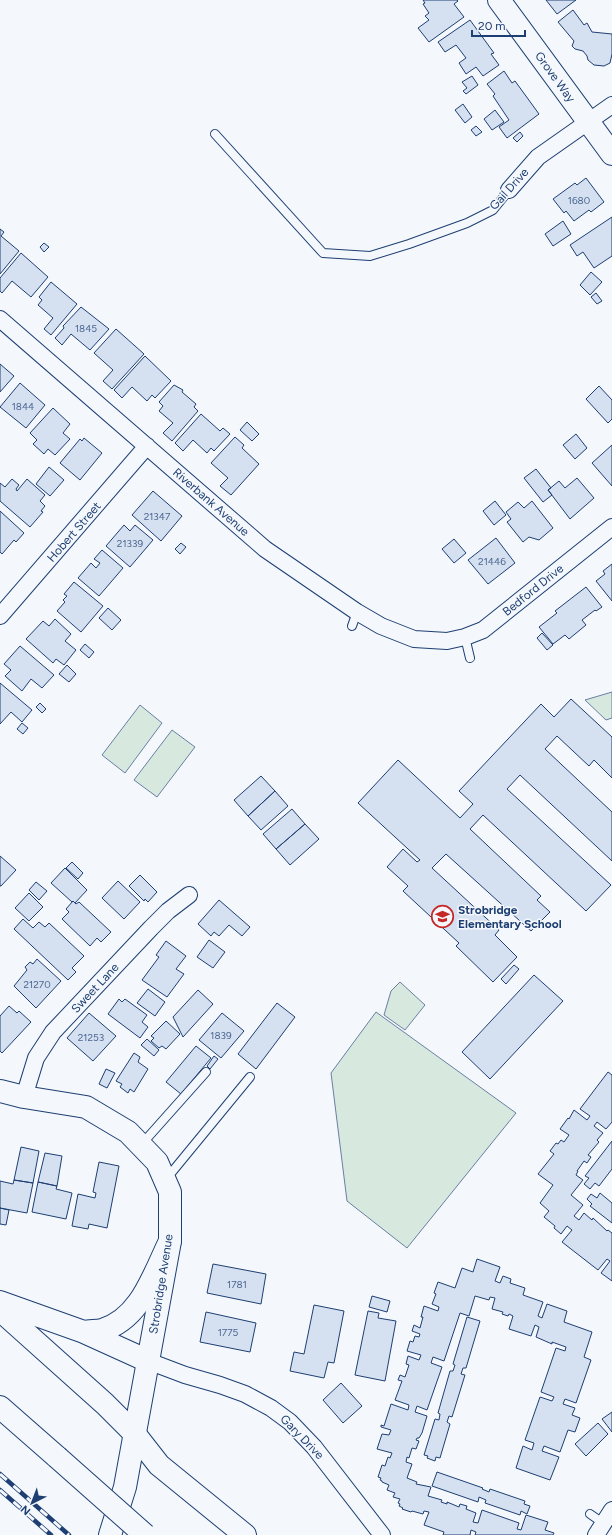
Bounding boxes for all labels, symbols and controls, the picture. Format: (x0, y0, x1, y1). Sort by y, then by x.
scale bar (472, 12, 525, 38)
text: 20 m (478, 19, 506, 33)
street label: Grove Way (532, 49, 578, 106)
street label: Gail Drive (487, 165, 532, 213)
house number: 1680 (568, 194, 590, 207)
house number: 1845 (75, 322, 97, 335)
house number: 1844 (12, 400, 34, 413)
street label: Riverbank Avenue (170, 465, 252, 539)
street label: Hobert Street (44, 499, 104, 565)
house number: 21347 (144, 510, 171, 523)
house number: 21339 (117, 537, 143, 550)
house number: 21446 (478, 555, 506, 568)
street label: Bedford Drive (500, 561, 567, 619)
place label: Strobridge Elementary School (458, 903, 562, 931)
school or university icon: Strobridge Elementary School (430, 904, 456, 930)
street label: Sweet Lane (68, 960, 122, 1016)
house number: 21270 (23, 978, 51, 991)
house number: 1839 (210, 1029, 232, 1042)
house number: 21253 (78, 1031, 104, 1044)
street label: Strobridge Avenue (146, 1233, 176, 1335)
house number: 1781 (227, 1278, 247, 1291)
house number: 1775 (218, 1326, 239, 1339)
street label: Gary Drive (277, 1412, 327, 1462)
north arrow (12, 1483, 52, 1523)
text: N (18, 1502, 33, 1518)

